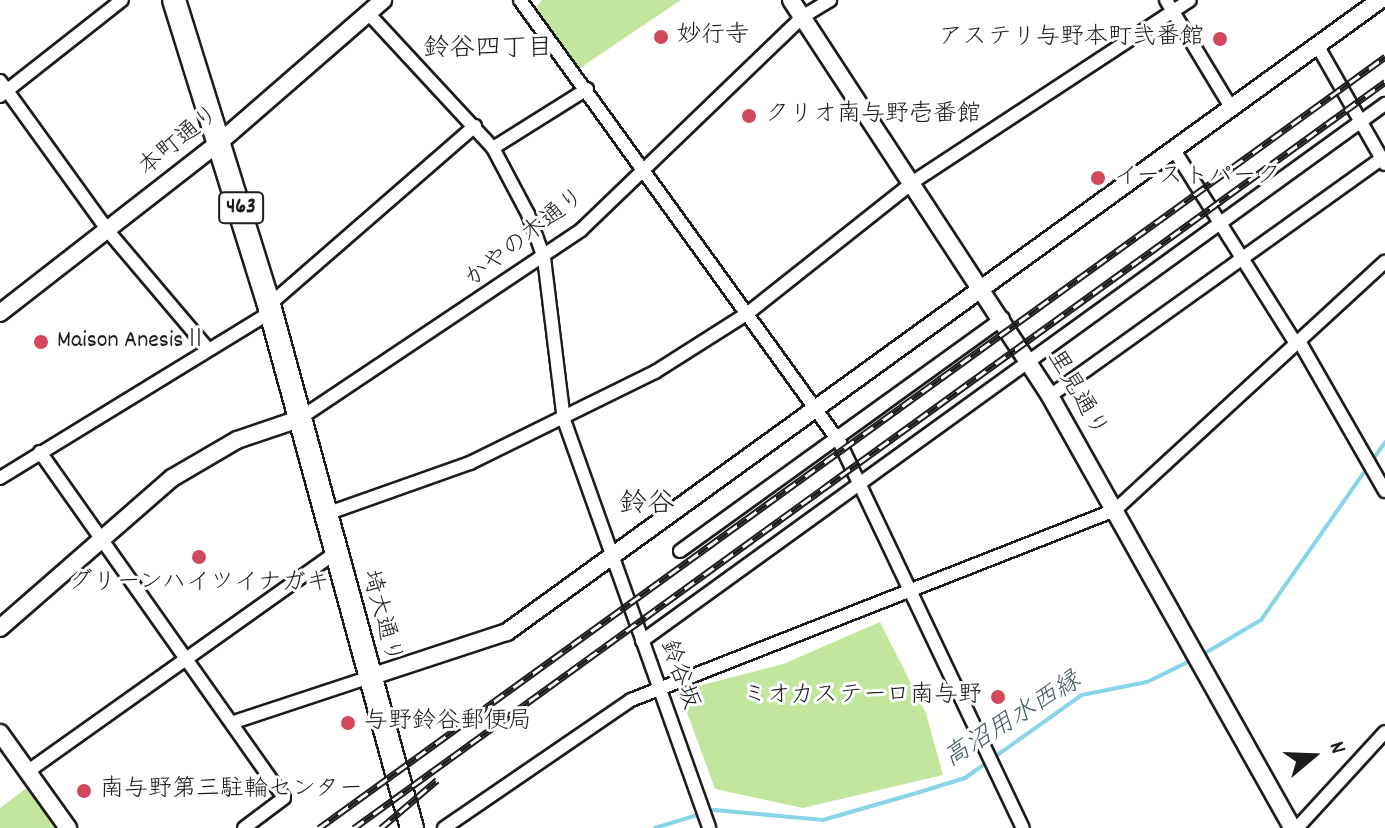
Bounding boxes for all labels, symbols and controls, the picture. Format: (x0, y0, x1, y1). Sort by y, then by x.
place label: 妙行寺 (677, 23, 749, 51)
place label: アステリ与野本町弐番館 (940, 25, 1204, 53)
marker: 妙行寺 (652, 28, 670, 46)
marker: アステリ与野本町弐番館 (1211, 30, 1229, 48)
district label: 鈴谷四丁目 (423, 34, 553, 66)
street label: 本町通り (134, 101, 226, 183)
place label: クリオ南与野壱番館 (765, 102, 981, 130)
marker: クリオ南与野壱番館 (740, 107, 758, 125)
place label: イーストパーク (1114, 164, 1280, 192)
marker: イーストパーク (1089, 169, 1107, 187)
street label: かやの木通り (460, 183, 592, 295)
road number: 463 (217, 190, 265, 226)
place label: Maison AnesisⅡ (57, 328, 207, 356)
marker: Maison AnesisⅡ (32, 333, 50, 351)
street label: 里見通り (1040, 345, 1112, 443)
district label: 鈴谷 (619, 489, 675, 523)
marker: グリーンハイツイナガキ (190, 548, 208, 566)
street label: 埼大通り (354, 567, 406, 667)
place label: グリーンハイツイナガキ (67, 570, 331, 598)
street label: 鈴谷坂 (652, 636, 704, 714)
water label: 高沼用水西縁 (939, 666, 1087, 776)
place label: ミオカステーロ南与野 (742, 683, 982, 711)
marker: ミオカステーロ南与野 (989, 688, 1007, 706)
place label: 与野鈴谷郵便局 (364, 709, 532, 737)
marker: 与野鈴谷郵便局 (339, 714, 357, 732)
north arrow (1273, 716, 1353, 796)
text: N (1320, 738, 1353, 758)
place label: 南与野第三駐輪センター (100, 777, 364, 805)
marker: 南与野第三駐輪センター (75, 782, 93, 800)

